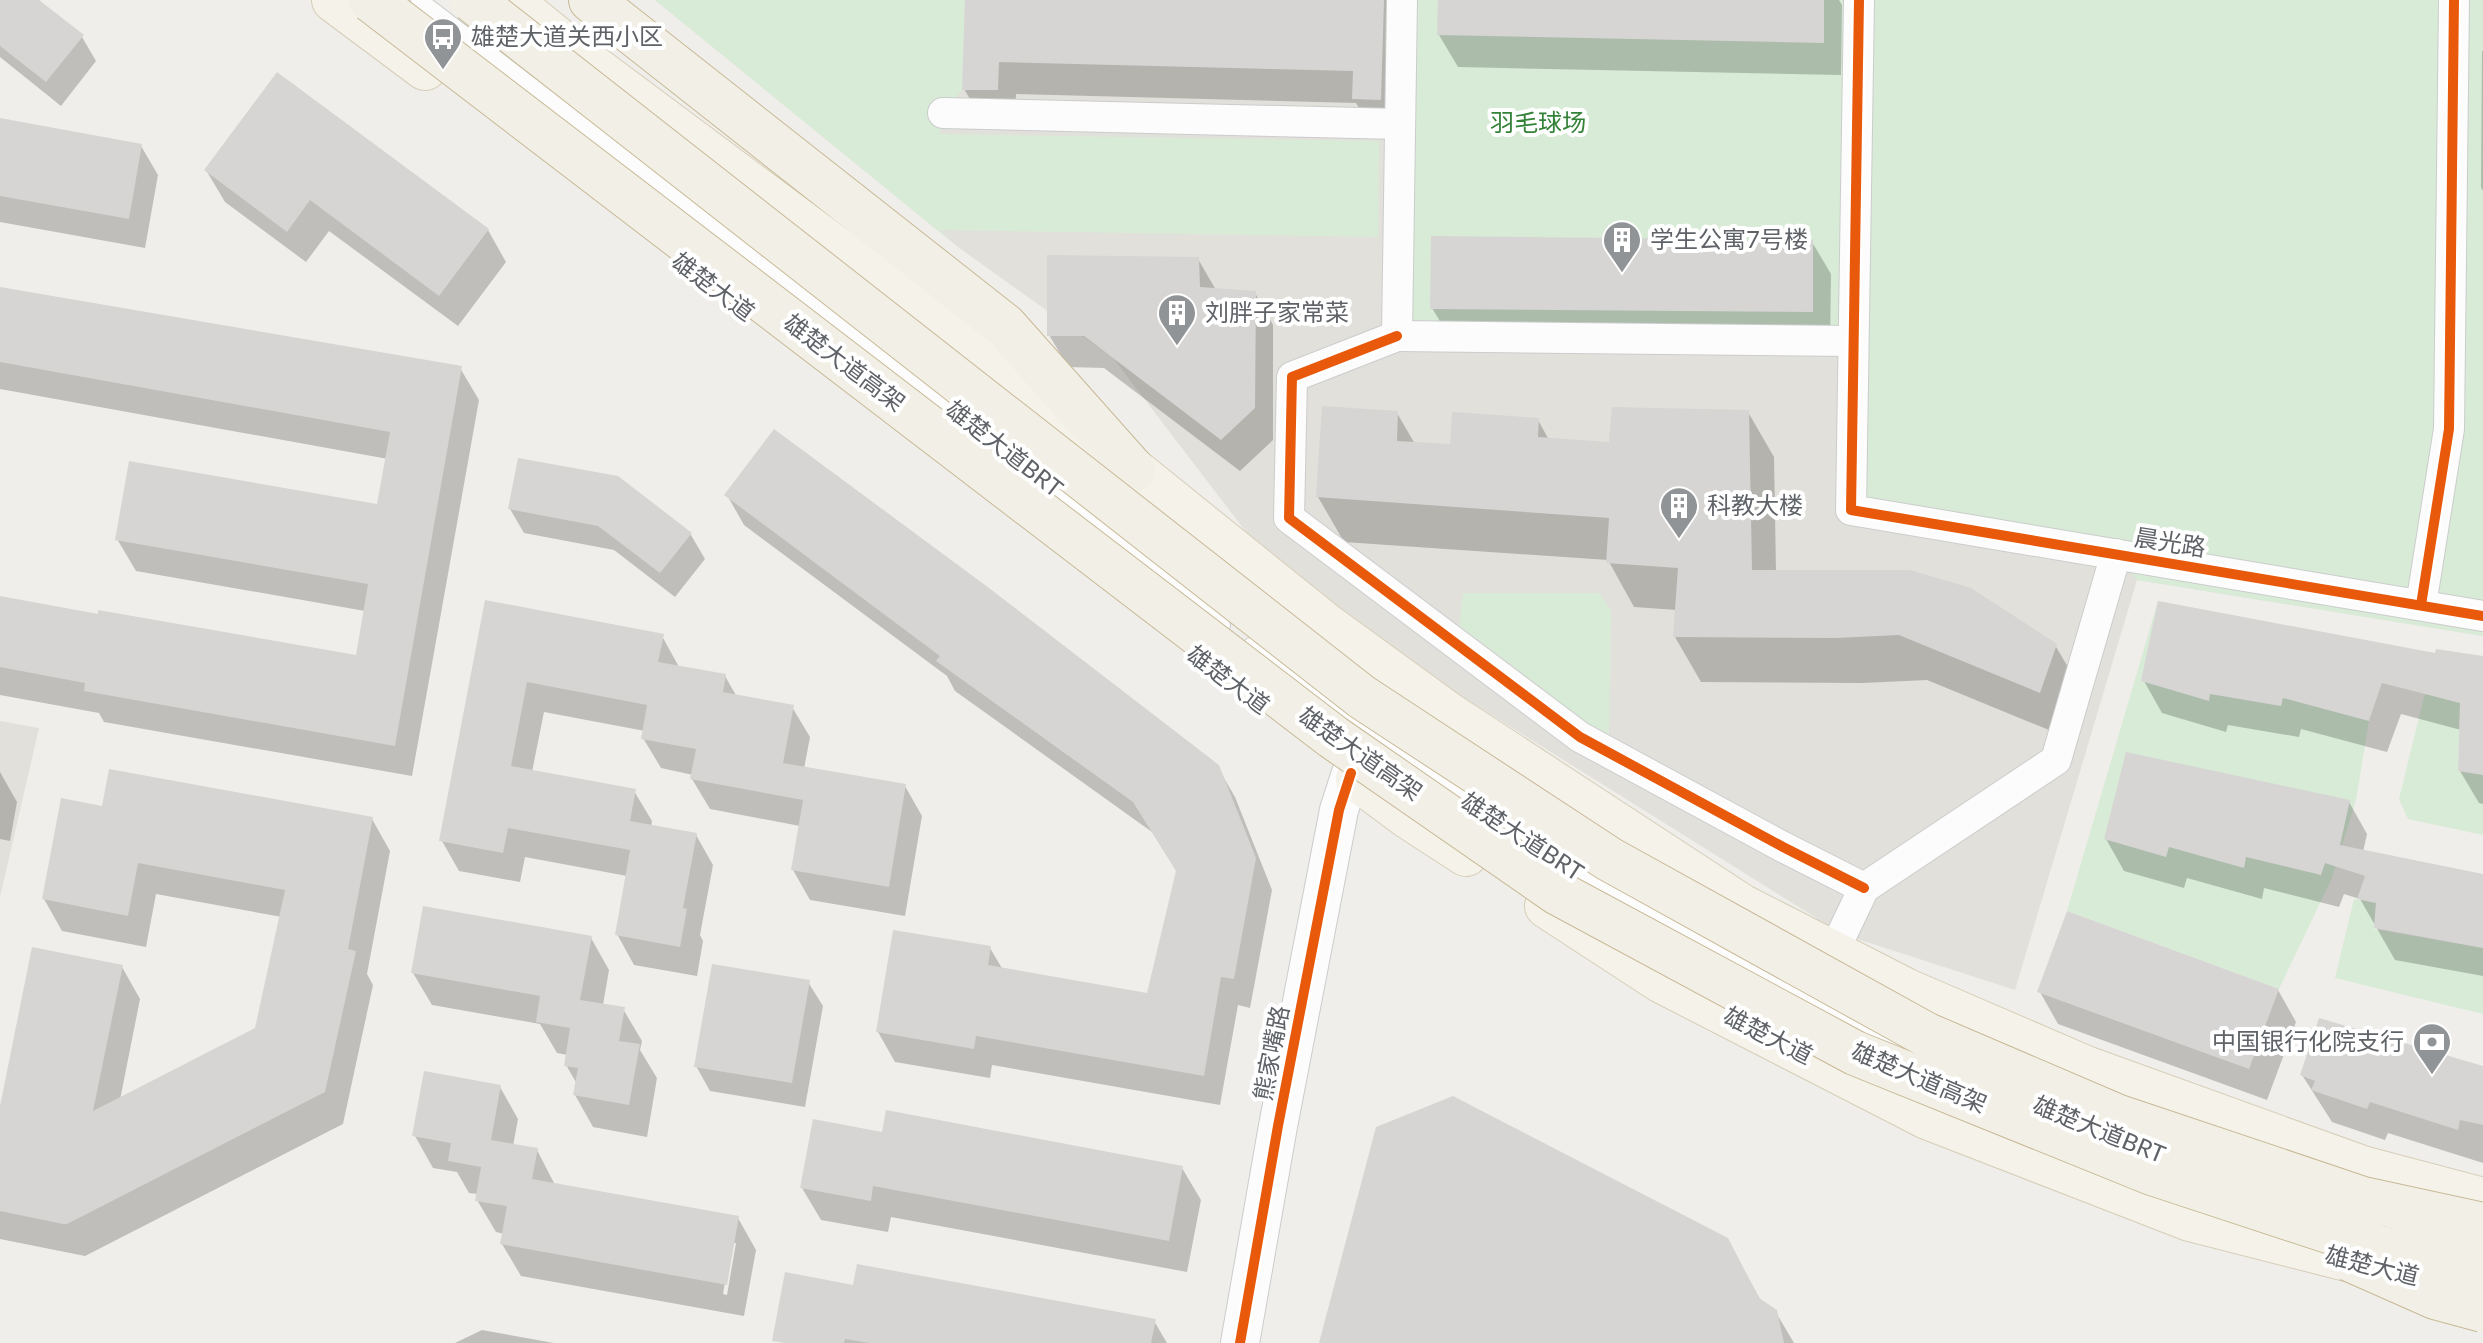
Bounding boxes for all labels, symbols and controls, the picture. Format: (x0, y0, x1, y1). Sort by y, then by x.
bus stop icon: 雄楚大道关西小区 (422, 16, 464, 71)
place label: 雄楚大道关西小区 (471, 21, 663, 50)
park label: 羽毛球场 (1490, 107, 1586, 136)
building icon: 学生公寓7号楼 (1601, 219, 1643, 274)
place label: 学生公寓7号楼 (1650, 224, 1808, 253)
street label: 雄楚大道 (667, 245, 761, 326)
building icon: 刘胖子家常菜 (1156, 292, 1198, 347)
place label: 刘胖子家常菜 (1205, 297, 1349, 326)
street label: 雄楚大道高架 (779, 307, 911, 417)
street label: 雄楚大道BRT (941, 393, 1069, 502)
building icon: 科教大楼 (1658, 485, 1700, 540)
place label: 科教大楼 (1707, 490, 1803, 519)
street label: 晨光路 (2132, 522, 2208, 561)
street label: 雄楚大道 (1182, 638, 1276, 719)
street label: 雄楚大道高架 (1294, 700, 1428, 806)
street label: 雄楚大道BRT (1456, 785, 1589, 886)
street label: 雄楚大道 (1719, 1000, 1818, 1069)
street label: 熊家嘴路 (1247, 1003, 1294, 1103)
bank icon: 中国银行化院支行 (2411, 1021, 2453, 1076)
place label: 中国银行化院支行 (2212, 1026, 2404, 1055)
street label: 雄楚大道高架 (1848, 1035, 1992, 1118)
street label: 雄楚大道BRT (2029, 1089, 2170, 1168)
street label: 雄楚大道 (2322, 1239, 2422, 1290)

